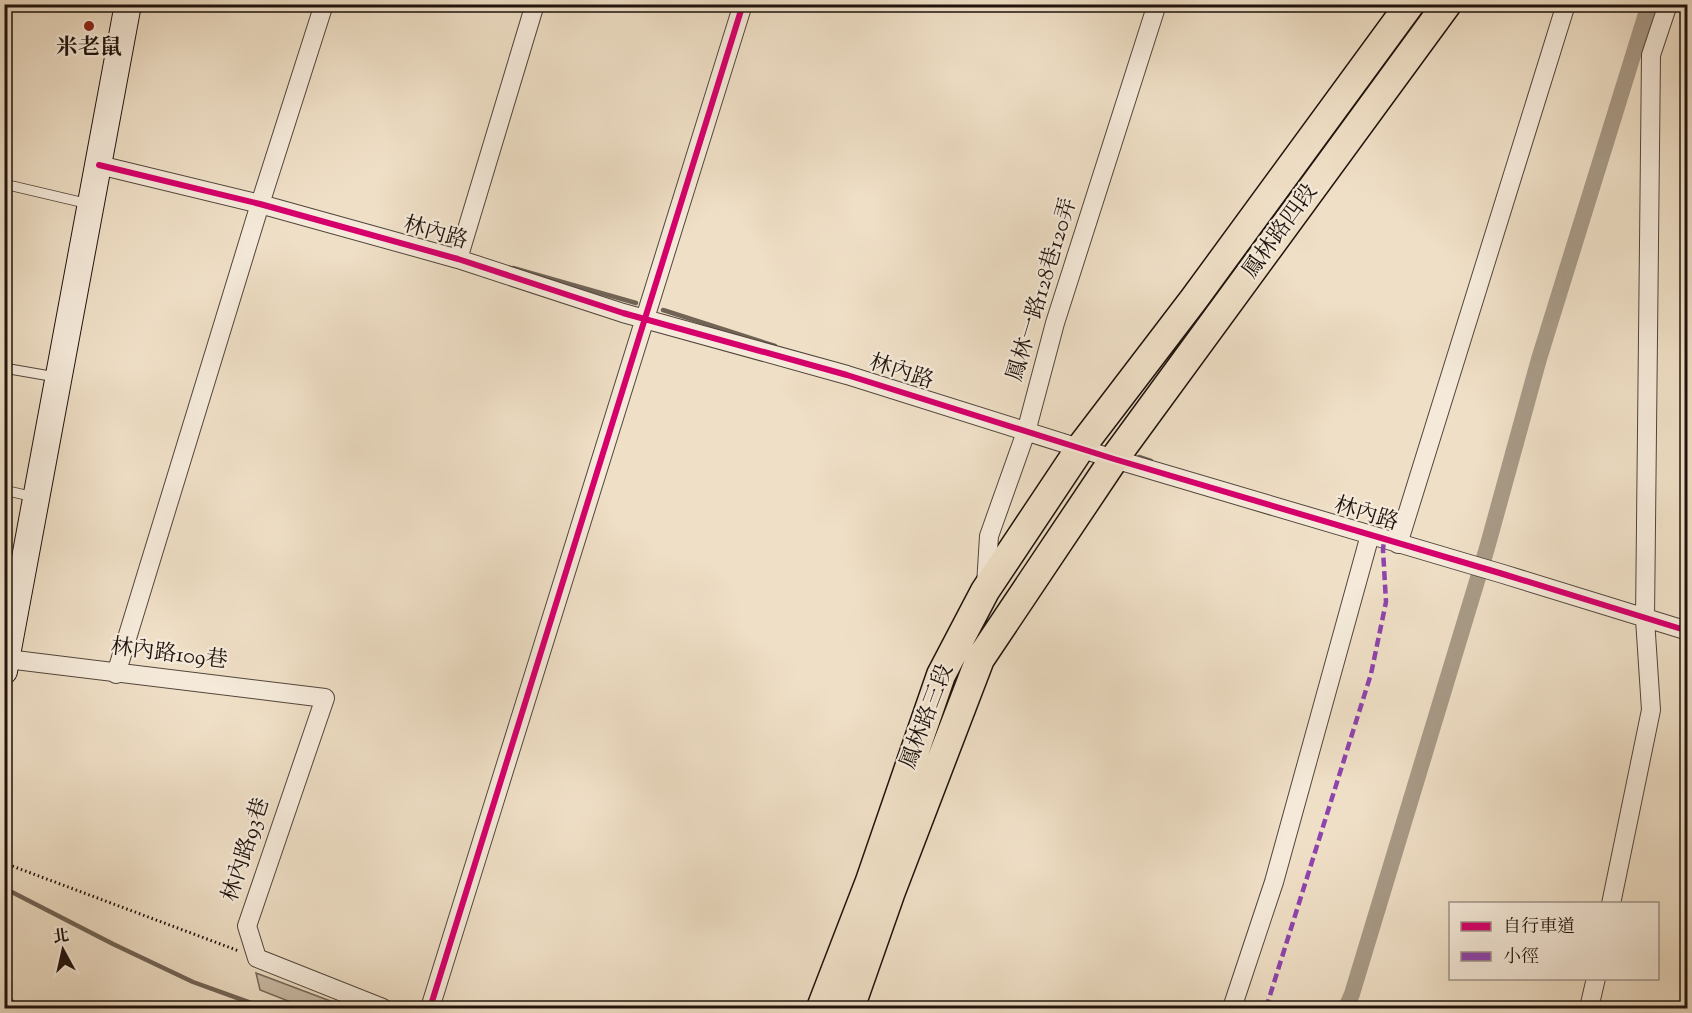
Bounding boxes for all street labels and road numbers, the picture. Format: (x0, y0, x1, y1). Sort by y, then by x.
street label: 鳳林路四段 (1236, 178, 1326, 286)
street label: 鳳林一路128巷120弄 (1000, 194, 1086, 386)
street label: 林內路 (399, 210, 471, 258)
street label: 林內路 (865, 348, 937, 398)
street label: 林內路 (1330, 490, 1402, 540)
street label: 林內路109巷 (109, 632, 229, 678)
street label: 鳳林路三段 (893, 660, 963, 774)
street label: 林內路93巷 (215, 794, 279, 906)

